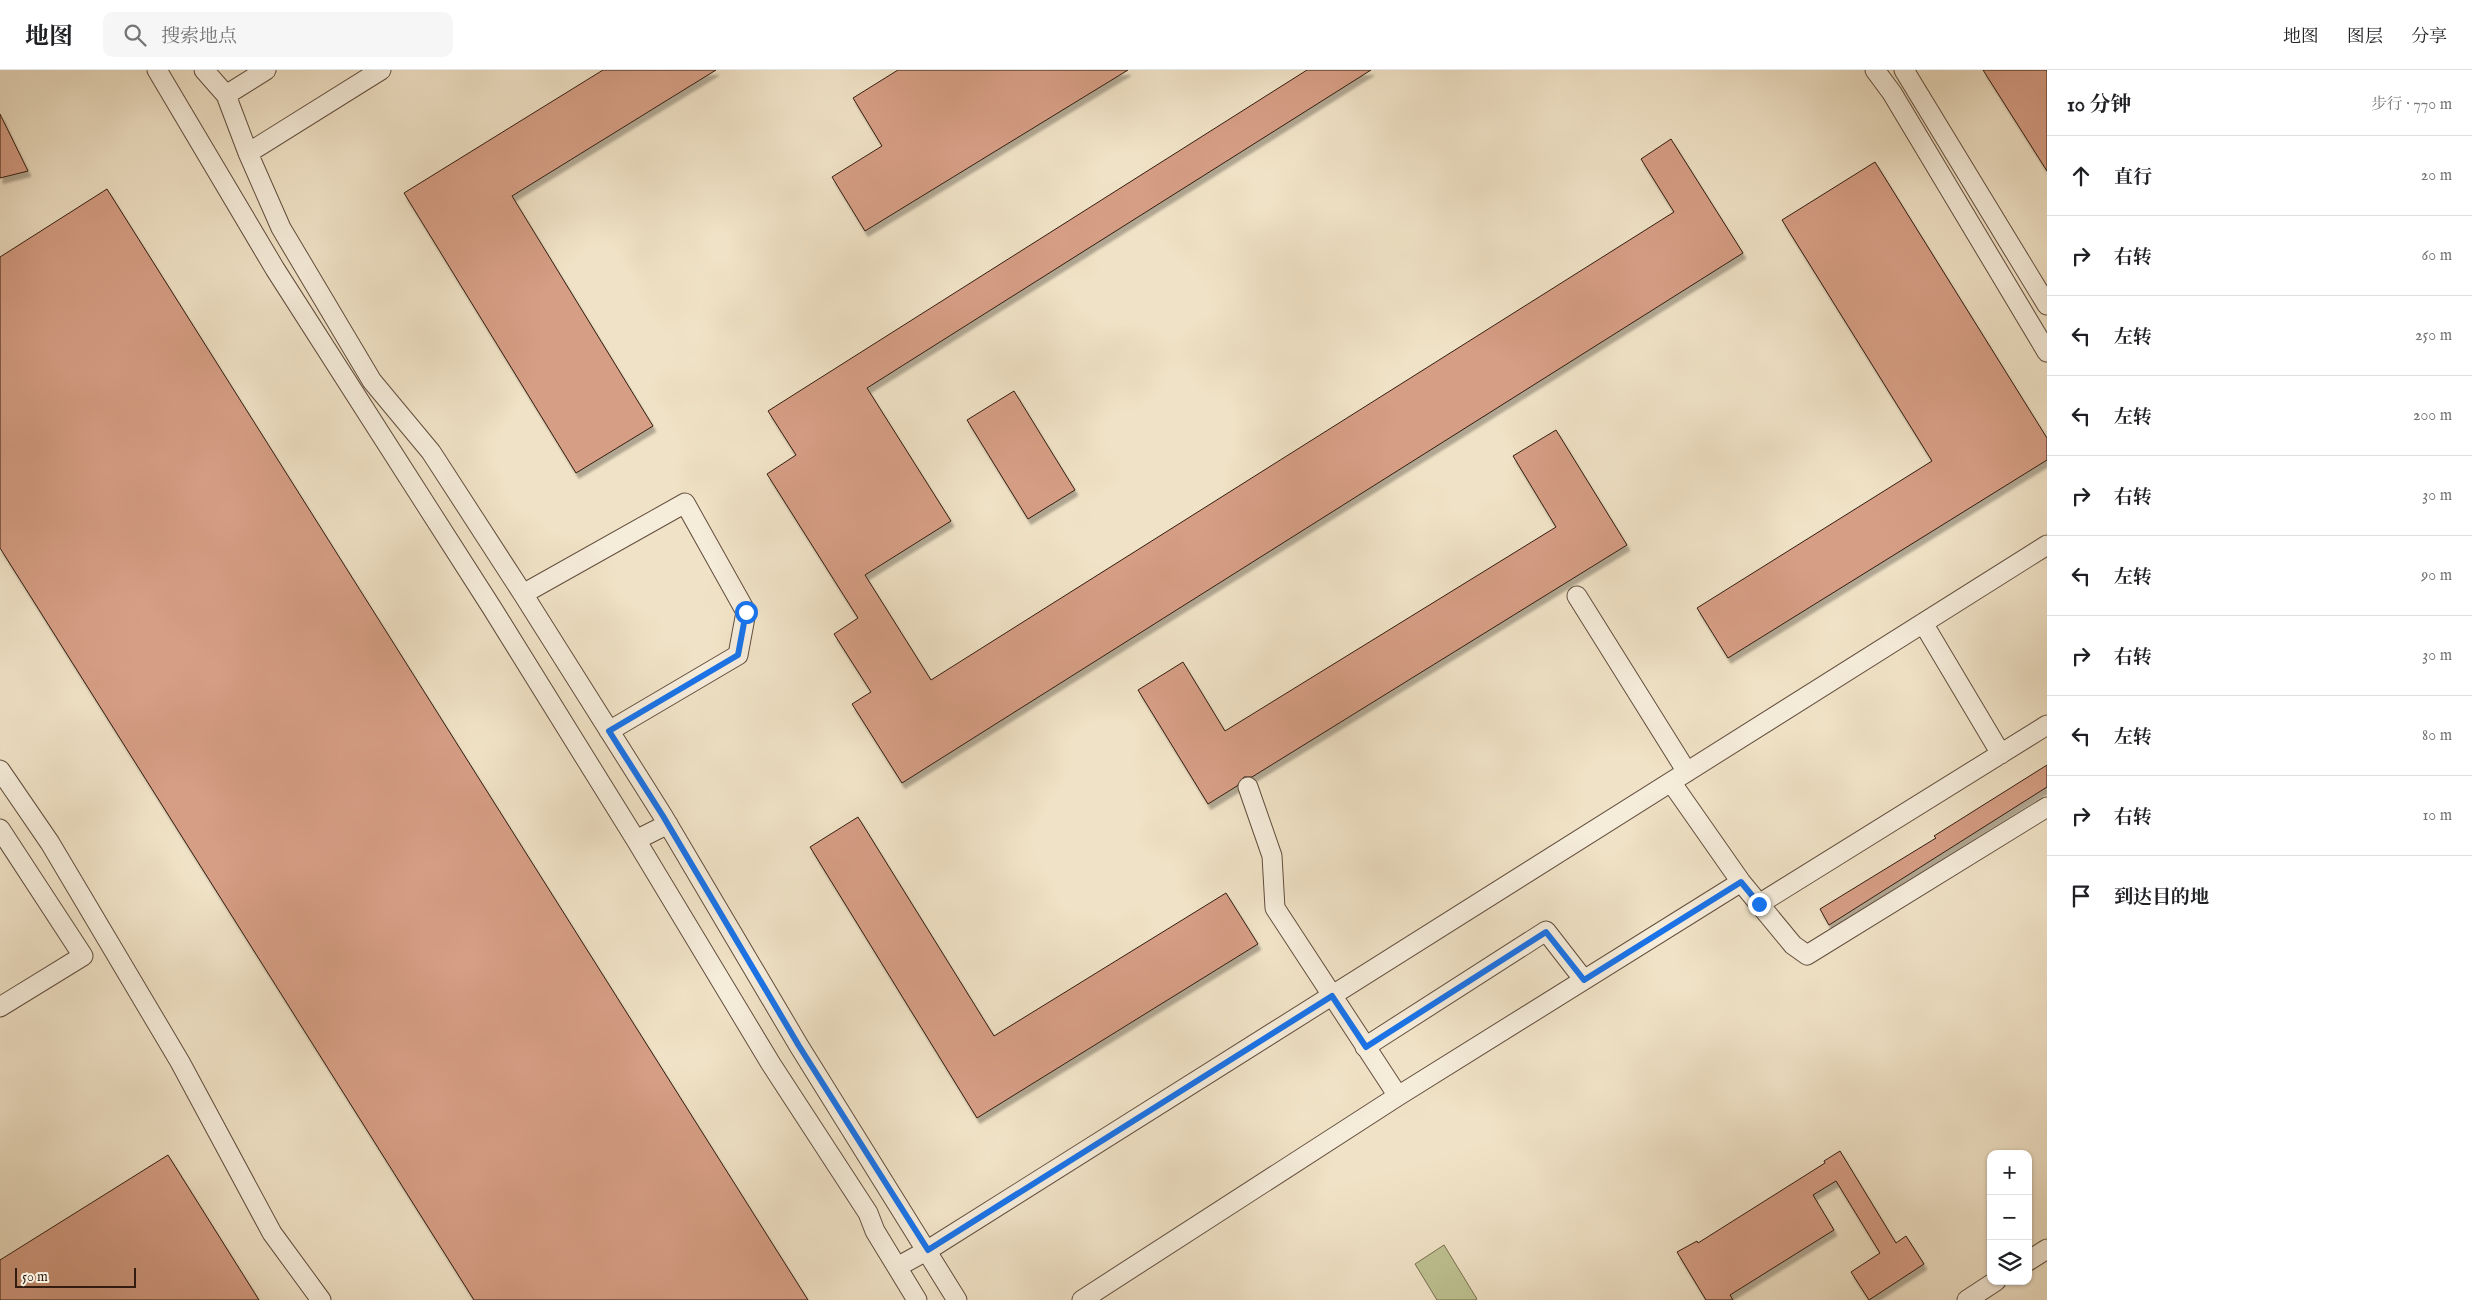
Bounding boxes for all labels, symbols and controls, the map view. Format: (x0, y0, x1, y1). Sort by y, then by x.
search box (103, 12, 453, 57)
icon: search (121, 21, 149, 49)
text: 地图 (25, 22, 73, 53)
text: 搜索地点 (161, 25, 237, 49)
text: 地图 (2283, 26, 2319, 49)
text: 图层 (2347, 26, 2383, 49)
text: 分享 (2411, 26, 2447, 49)
text: 10 分钟 (2067, 92, 2132, 119)
text: 步行 · 770 m (2371, 95, 2452, 115)
icon: ahead (2067, 162, 2095, 190)
text: 直行 (2114, 166, 2152, 190)
text: 20 m (2421, 166, 2452, 186)
icon: right (2067, 242, 2095, 270)
text: 右转 (2114, 246, 2152, 270)
text: 60 m (2422, 246, 2452, 266)
icon: left (2067, 322, 2095, 350)
text: 左转 (2114, 326, 2152, 350)
text: 250 m (2415, 326, 2452, 346)
icon: left (2067, 402, 2095, 430)
text: 左转 (2114, 406, 2152, 430)
text: 200 m (2413, 406, 2452, 426)
icon: right (2067, 482, 2095, 510)
text: 右转 (2114, 486, 2152, 510)
text: 30 m (2422, 486, 2452, 506)
icon: left (2067, 562, 2095, 590)
text: 左转 (2114, 566, 2152, 590)
text: 90 m (2421, 566, 2452, 586)
route start (735, 601, 758, 624)
icon: right (2067, 642, 2095, 670)
text: 右转 (2114, 646, 2152, 670)
text: 30 m (2422, 646, 2452, 666)
icon: left (2067, 722, 2095, 750)
text: 左转 (2114, 726, 2152, 750)
text: 80 m (2422, 726, 2452, 746)
icon: right (2067, 802, 2095, 830)
text: 右转 (2114, 806, 2152, 830)
text: 10 m (2422, 806, 2452, 826)
icon: arrive (2067, 882, 2095, 910)
text: 到达目的地 (2114, 886, 2209, 910)
route end (1748, 893, 1771, 916)
map controls (1987, 1150, 2032, 1285)
button: + (1987, 1150, 2032, 1195)
button: − (1987, 1195, 2032, 1240)
button: layers (1987, 1240, 2032, 1285)
scale bar (15, 1265, 136, 1288)
text: 50 m (22, 1268, 48, 1286)

